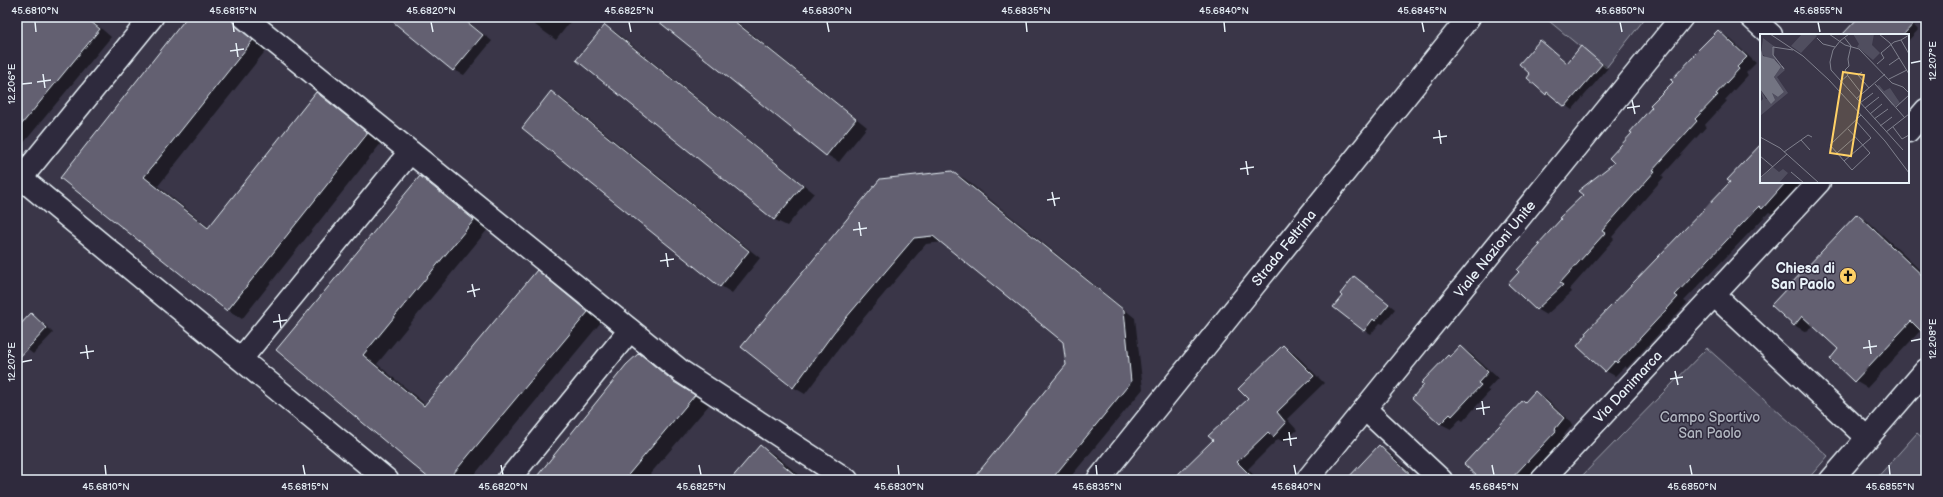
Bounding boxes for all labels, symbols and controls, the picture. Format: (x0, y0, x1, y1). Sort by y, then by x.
text: 45.6810°N (11, 5, 59, 17)
text: 45.6815°N (209, 5, 257, 17)
text: 45.6820°N (406, 5, 456, 17)
text: 45.6825°N (604, 5, 654, 17)
text: 45.6830°N (802, 5, 852, 17)
text: 45.6835°N (1001, 5, 1051, 17)
text: 45.6840°N (1199, 5, 1249, 17)
text: 45.6845°N (1397, 5, 1447, 17)
text: 45.6850°N (1595, 5, 1645, 17)
text: 45.6855°N (1793, 5, 1843, 17)
inset map (1760, 34, 1909, 183)
text: 12.207°E (1927, 41, 1939, 81)
text: 12.206°E (6, 63, 18, 104)
street label: Viale Nazioni Unite (1451, 197, 1539, 301)
street label: Strada Feltrina (1248, 206, 1320, 289)
place label: Chiesa di San Paolo (1771, 260, 1835, 293)
church icon: Chiesa di San Paolo (1838, 266, 1858, 286)
text: 12.208°E (1927, 318, 1939, 359)
text: 12.207°E (6, 342, 18, 382)
street label: Via Danimarca (1590, 347, 1666, 427)
park label: Campo Sportivo San Paolo (1660, 409, 1760, 442)
text: 45.6810°N (82, 481, 130, 493)
text: 45.6815°N (281, 481, 329, 493)
text: 45.6820°N (478, 481, 528, 493)
text: 45.6825°N (676, 481, 726, 493)
text: 45.6830°N (874, 481, 924, 493)
text: 45.6835°N (1072, 481, 1122, 493)
text: 45.6840°N (1271, 481, 1321, 493)
text: 45.6845°N (1469, 481, 1519, 493)
text: 45.6850°N (1667, 481, 1717, 493)
text: 45.6855°N (1865, 481, 1915, 493)

